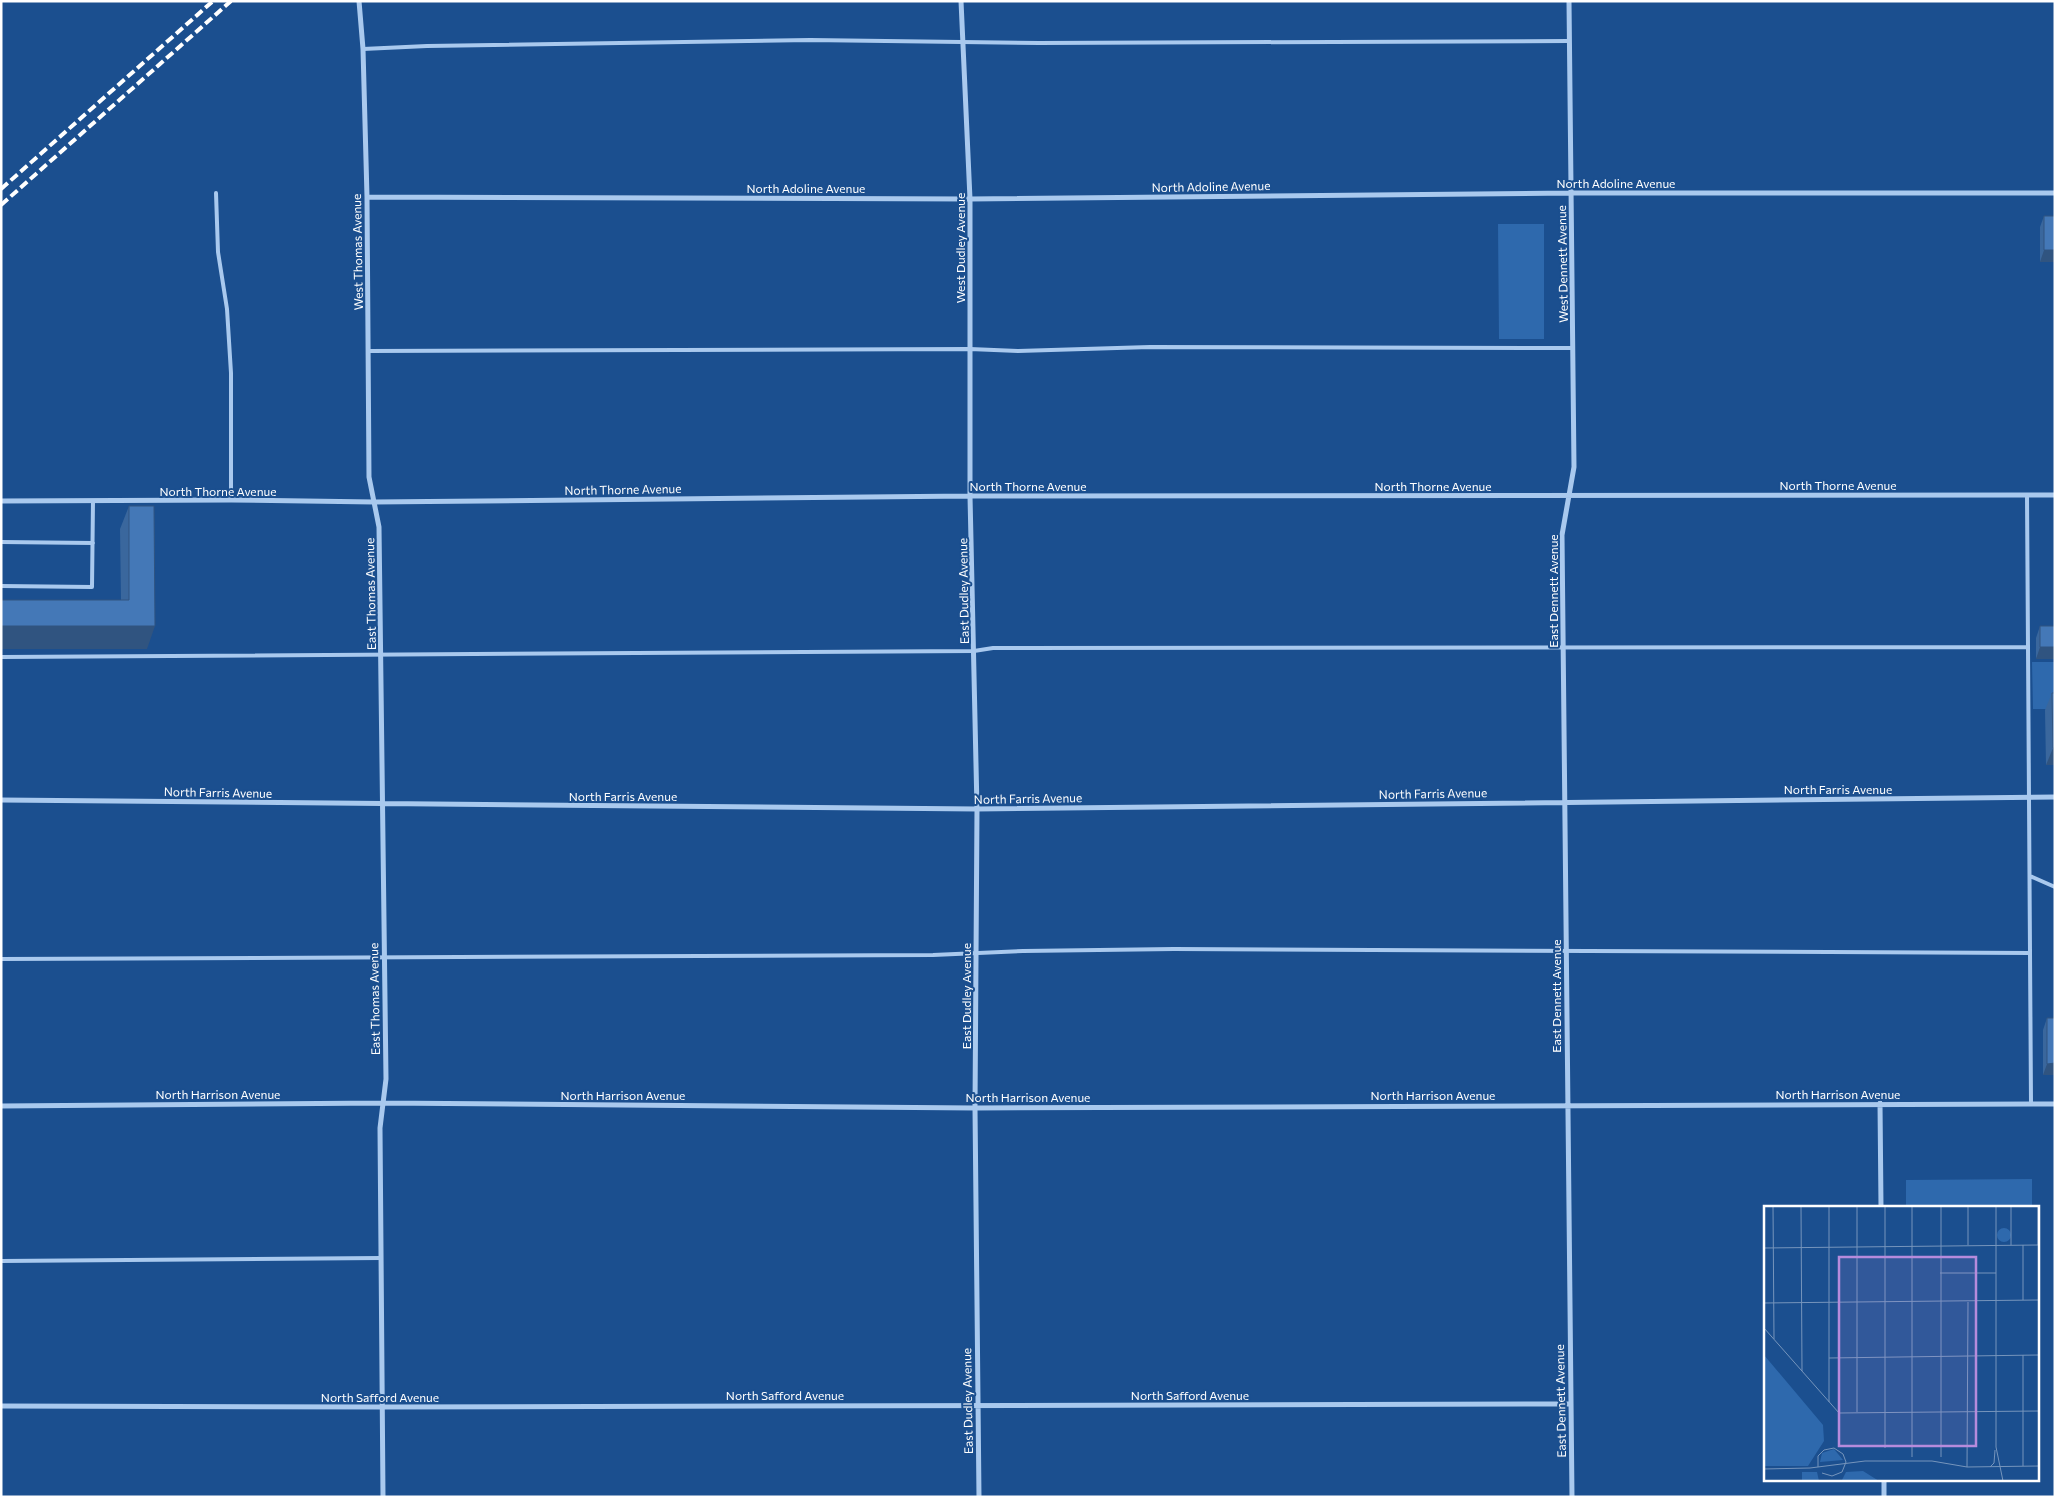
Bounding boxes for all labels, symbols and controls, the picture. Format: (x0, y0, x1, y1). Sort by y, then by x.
street label: North Adoline Avenue (1557, 176, 1675, 190)
street label: North Adoline Avenue (1151, 178, 1271, 194)
street label: North Adoline Avenue (747, 181, 865, 195)
street label: West Dudley Avenue (953, 193, 967, 303)
street label: West Thomas Avenue (349, 194, 365, 310)
street label: West Dennett Avenue (1554, 205, 1570, 323)
street label: North Thorne Avenue (1779, 478, 1897, 492)
street label: North Thorne Avenue (969, 479, 1087, 493)
street label: North Thorne Avenue (1374, 479, 1492, 493)
street label: North Thorne Avenue (564, 481, 682, 497)
street label: North Thorne Avenue (159, 484, 277, 498)
street label: East Dennett Avenue (1546, 534, 1560, 648)
street label: East Thomas Avenue (362, 538, 378, 650)
street label: East Dudley Avenue (955, 538, 971, 644)
street label: North Farris Avenue (1784, 782, 1892, 796)
street label: North Farris Avenue (164, 784, 272, 800)
street label: North Farris Avenue (1379, 785, 1487, 801)
street label: North Farris Avenue (569, 789, 677, 803)
street label: North Farris Avenue (974, 790, 1082, 806)
street label: East Dennett Avenue (1549, 939, 1563, 1053)
street label: East Thomas Avenue (366, 943, 382, 1055)
street label: East Dudley Avenue (959, 943, 973, 1049)
street label: North Harrison Avenue (156, 1087, 280, 1101)
street label: North Harrison Avenue (1776, 1087, 1900, 1101)
street label: North Harrison Avenue (561, 1088, 685, 1102)
street label: North Harrison Avenue (1371, 1088, 1495, 1102)
street label: North Harrison Avenue (966, 1090, 1090, 1104)
inset map (1764, 1206, 2038, 1480)
street label: East Dennett Avenue (1552, 1344, 1568, 1458)
street label: East Dudley Avenue (959, 1348, 975, 1454)
street label: North Safford Avenue (726, 1388, 844, 1402)
street label: North Safford Avenue (1131, 1388, 1249, 1402)
street label: North Safford Avenue (321, 1390, 439, 1404)

